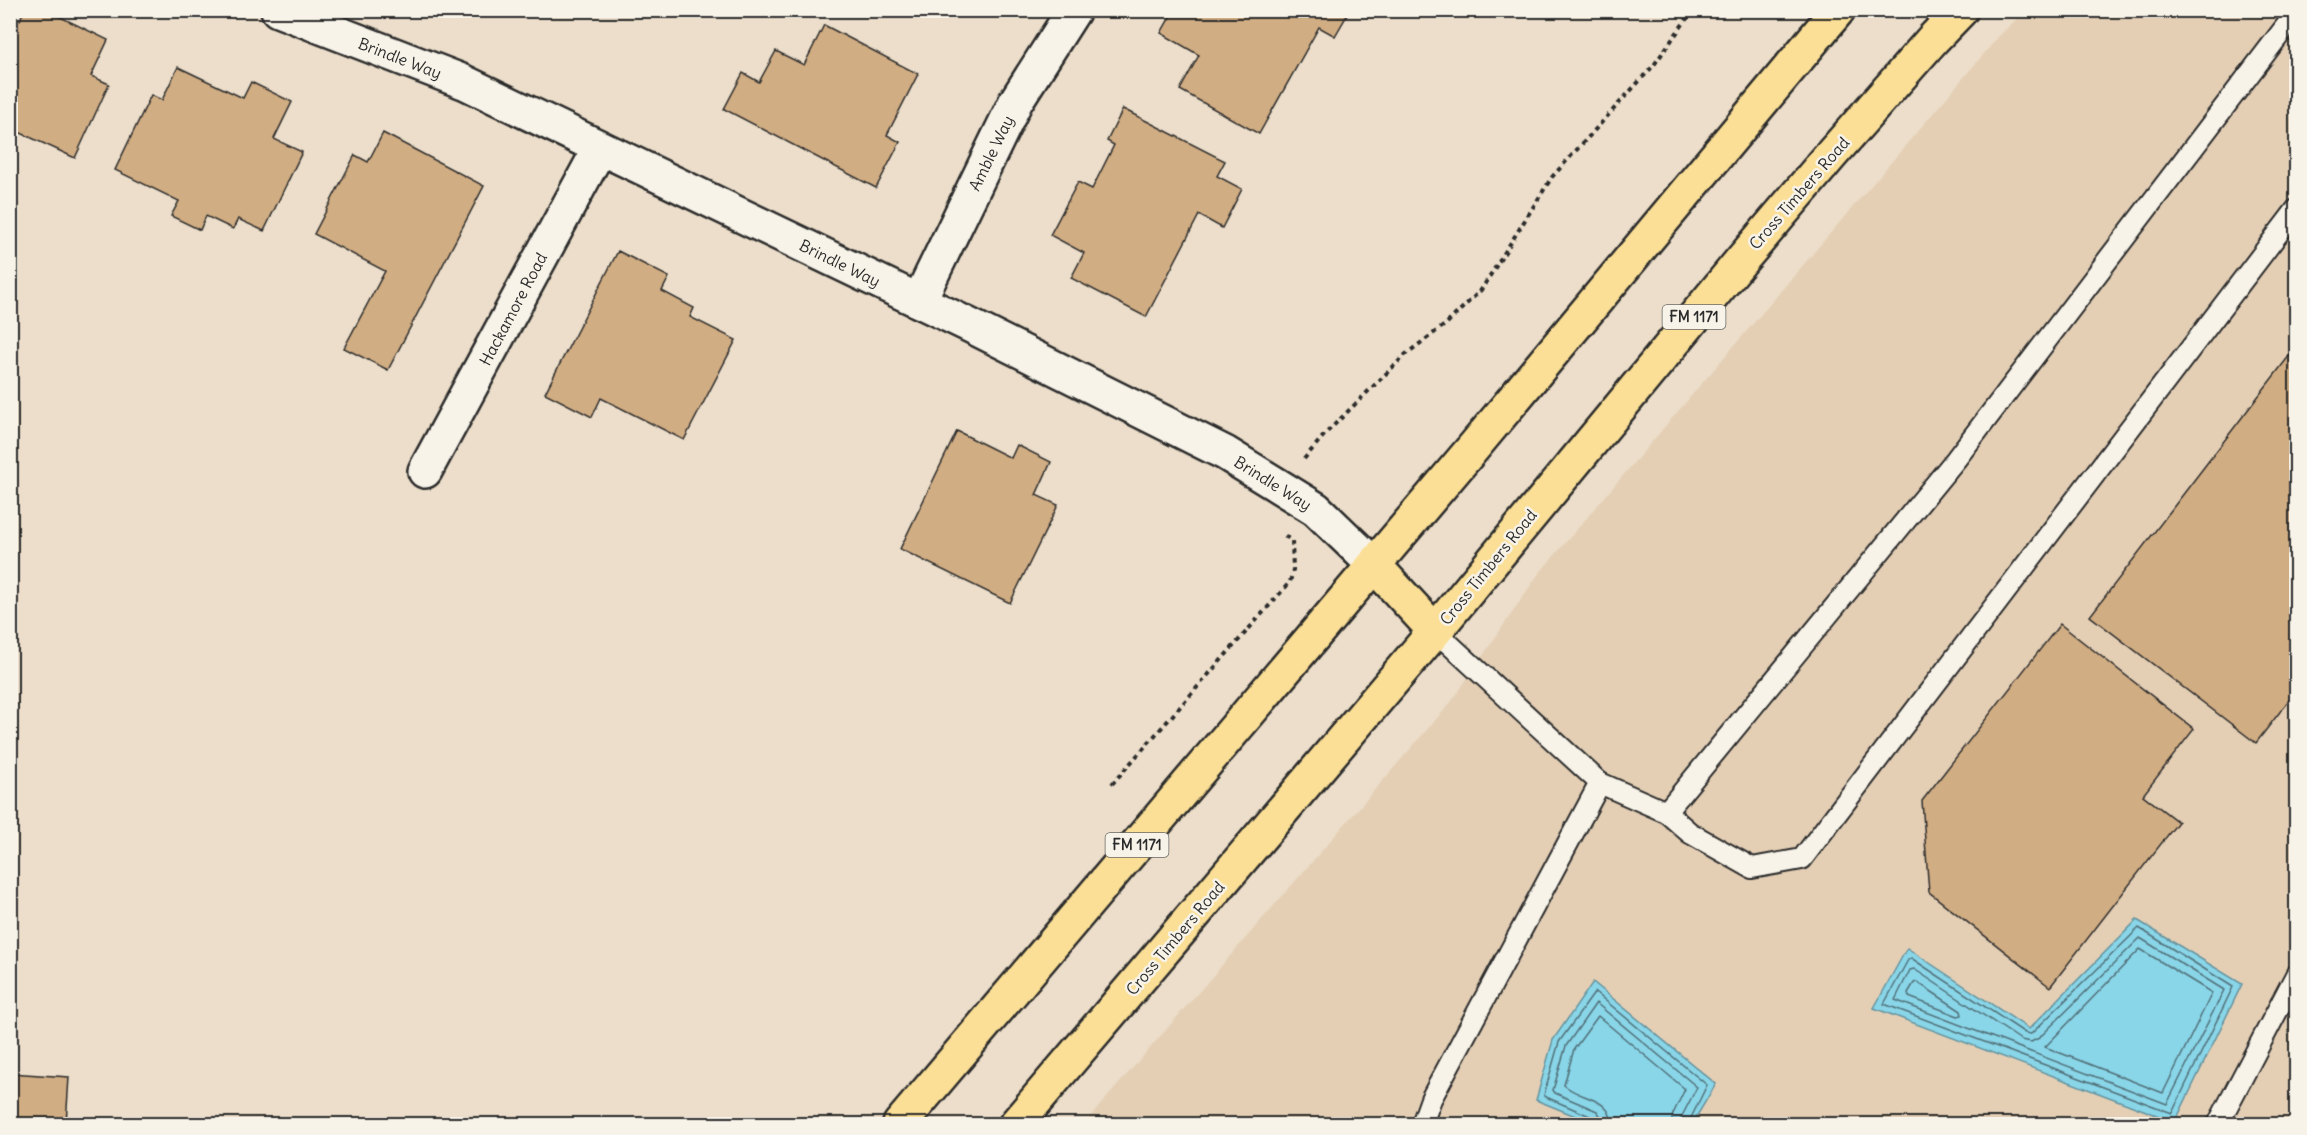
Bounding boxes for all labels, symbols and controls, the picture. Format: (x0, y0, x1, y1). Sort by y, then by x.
street label: Brindle Way (356, 33, 444, 83)
street label: Amble Way (964, 112, 1018, 194)
street label: Cross Timbers Road (1745, 133, 1853, 253)
street label: Brindle Way (796, 235, 884, 291)
street label: Hackamore Road (475, 249, 551, 369)
road number: FM 1171 (1662, 305, 1726, 329)
street label: Brindle Way (1231, 451, 1315, 515)
street label: Cross Timbers Road (1435, 505, 1541, 629)
road number: FM 1171 (1106, 833, 1168, 857)
street label: Cross Timbers Road (1121, 877, 1229, 999)

